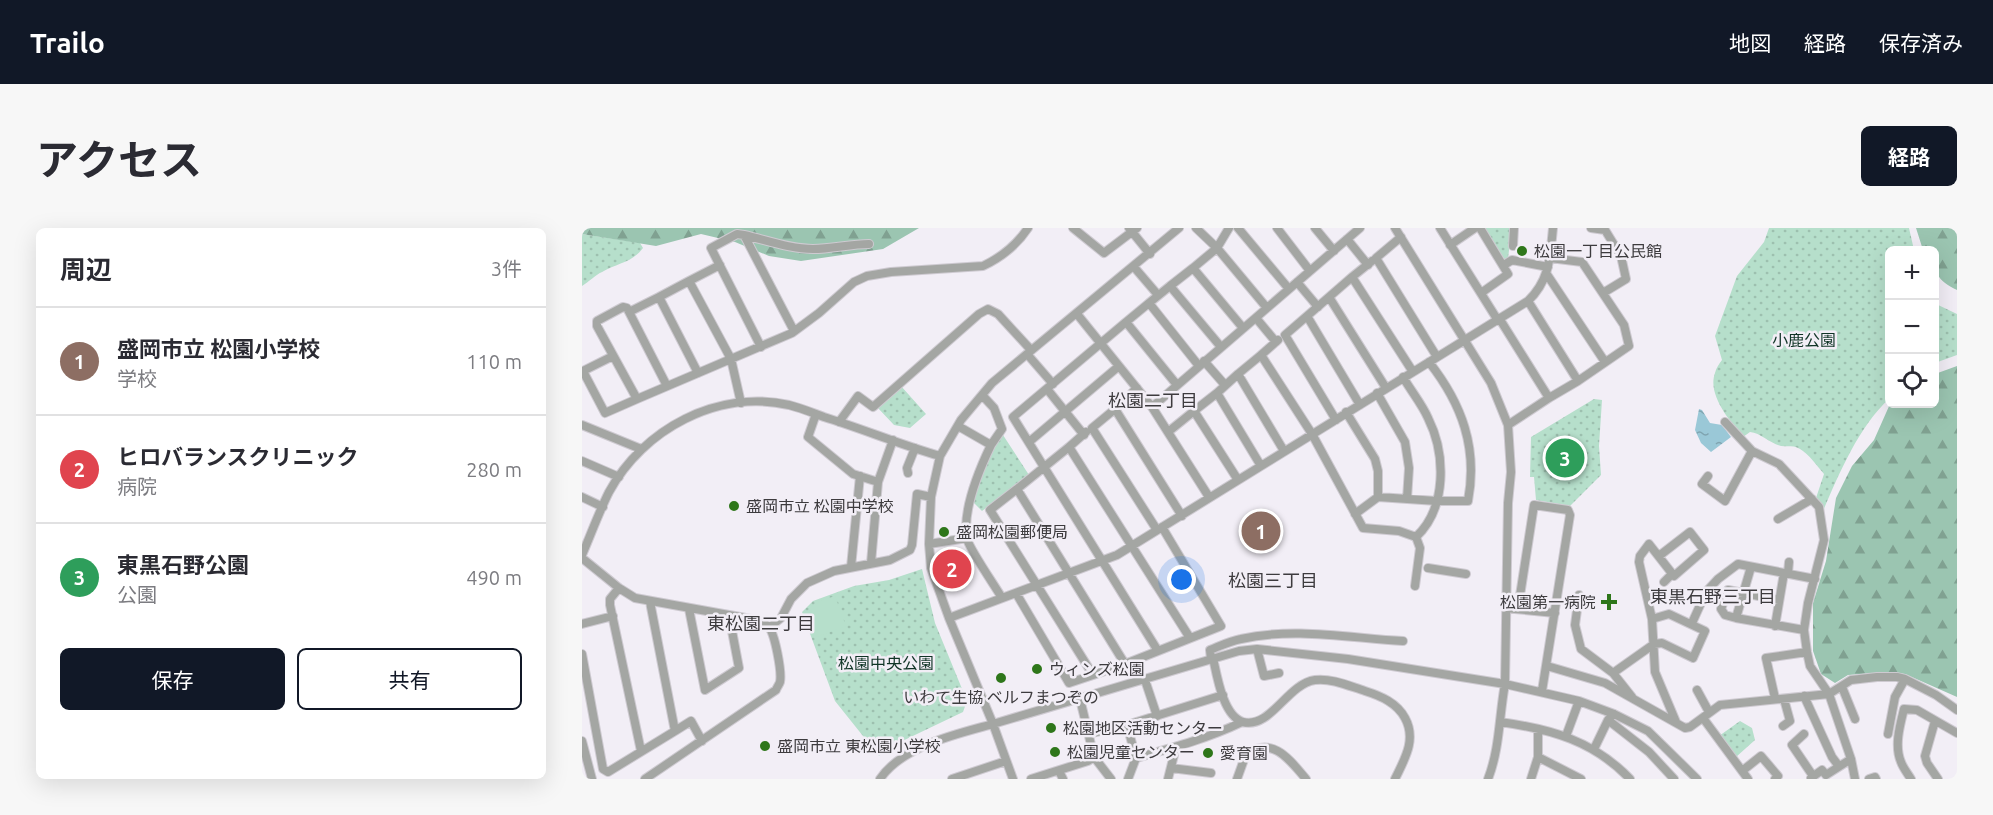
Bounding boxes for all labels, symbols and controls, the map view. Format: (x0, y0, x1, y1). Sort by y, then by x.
text: Trailo (30, 27, 105, 58)
text: 地図 (1729, 31, 1771, 55)
text: 経路 (1804, 31, 1846, 55)
text: 保存済み (1879, 31, 1963, 55)
button: 経路 (1861, 126, 1957, 186)
text: アクセス (36, 136, 202, 183)
place label: 松園一丁目公民館 (1534, 242, 1662, 260)
marker: 松園一丁目公民館 (1515, 244, 1529, 258)
map controls (1885, 246, 1939, 408)
button: + (1885, 246, 1939, 300)
text: 周辺 (60, 255, 112, 284)
text: 3件 (491, 257, 522, 280)
button: − (1885, 300, 1939, 354)
park label: 小鹿公園 (1772, 331, 1836, 349)
text: 盛岡市立 松園小学校 (117, 336, 320, 361)
text: 1 (74, 350, 85, 373)
text: 110 m (466, 350, 522, 373)
button: locate (1885, 354, 1939, 408)
text: 学校 (117, 367, 157, 390)
district label: 松園二丁目 (1108, 390, 1198, 410)
pin: 3 (1546, 436, 1584, 480)
text: ヒロバランスクリニック (117, 444, 359, 469)
text: 2 (74, 458, 85, 481)
text: 280 m (466, 458, 522, 481)
text: 病院 (117, 475, 157, 498)
place label: 盛岡市立 松園中学校 (746, 497, 894, 515)
marker: 盛岡市立 松園中学校 (727, 499, 741, 513)
pin: 1 (1242, 508, 1280, 554)
place label: 盛岡松園郵便局 (956, 523, 1068, 541)
marker: 盛岡松園郵便局 (937, 525, 951, 539)
pin: 2 (932, 546, 971, 592)
text: 東黒石野公園 (117, 552, 249, 577)
your location (1167, 565, 1196, 594)
text: 3 (74, 566, 85, 589)
text: 490 m (466, 566, 522, 589)
district label: 松園三丁目 (1228, 570, 1318, 590)
text: 公園 (117, 583, 157, 606)
district label: 東黒石野三丁目 (1650, 586, 1776, 606)
place label: 松園第一病院 (1500, 593, 1596, 611)
marker: 松園第一病院 (1600, 593, 1618, 611)
district label: 東松園二丁目 (707, 613, 815, 633)
button: 保存 (60, 648, 285, 710)
button: 共有 (297, 648, 522, 710)
park label: 松園中央公園 (838, 654, 934, 672)
place label: ウィンズ松園 (1049, 660, 1145, 678)
marker: ウィンズ松園 (1030, 662, 1044, 676)
marker: いわて生協 ベルフまつぞの (994, 671, 1008, 685)
place label: いわて生協 ベルフまつぞの (903, 688, 1099, 706)
place label: 松園地区活動センター (1063, 719, 1223, 737)
marker: 松園地区活動センター (1044, 721, 1058, 735)
place label: 盛岡市立 東松園小学校 (777, 737, 941, 755)
marker: 盛岡市立 東松園小学校 (758, 739, 772, 753)
place label: 松園児童センター (1067, 743, 1195, 761)
place label: 愛育園 (1220, 744, 1268, 762)
marker: 松園児童センター (1048, 745, 1062, 759)
marker: 愛育園 (1201, 746, 1215, 760)

